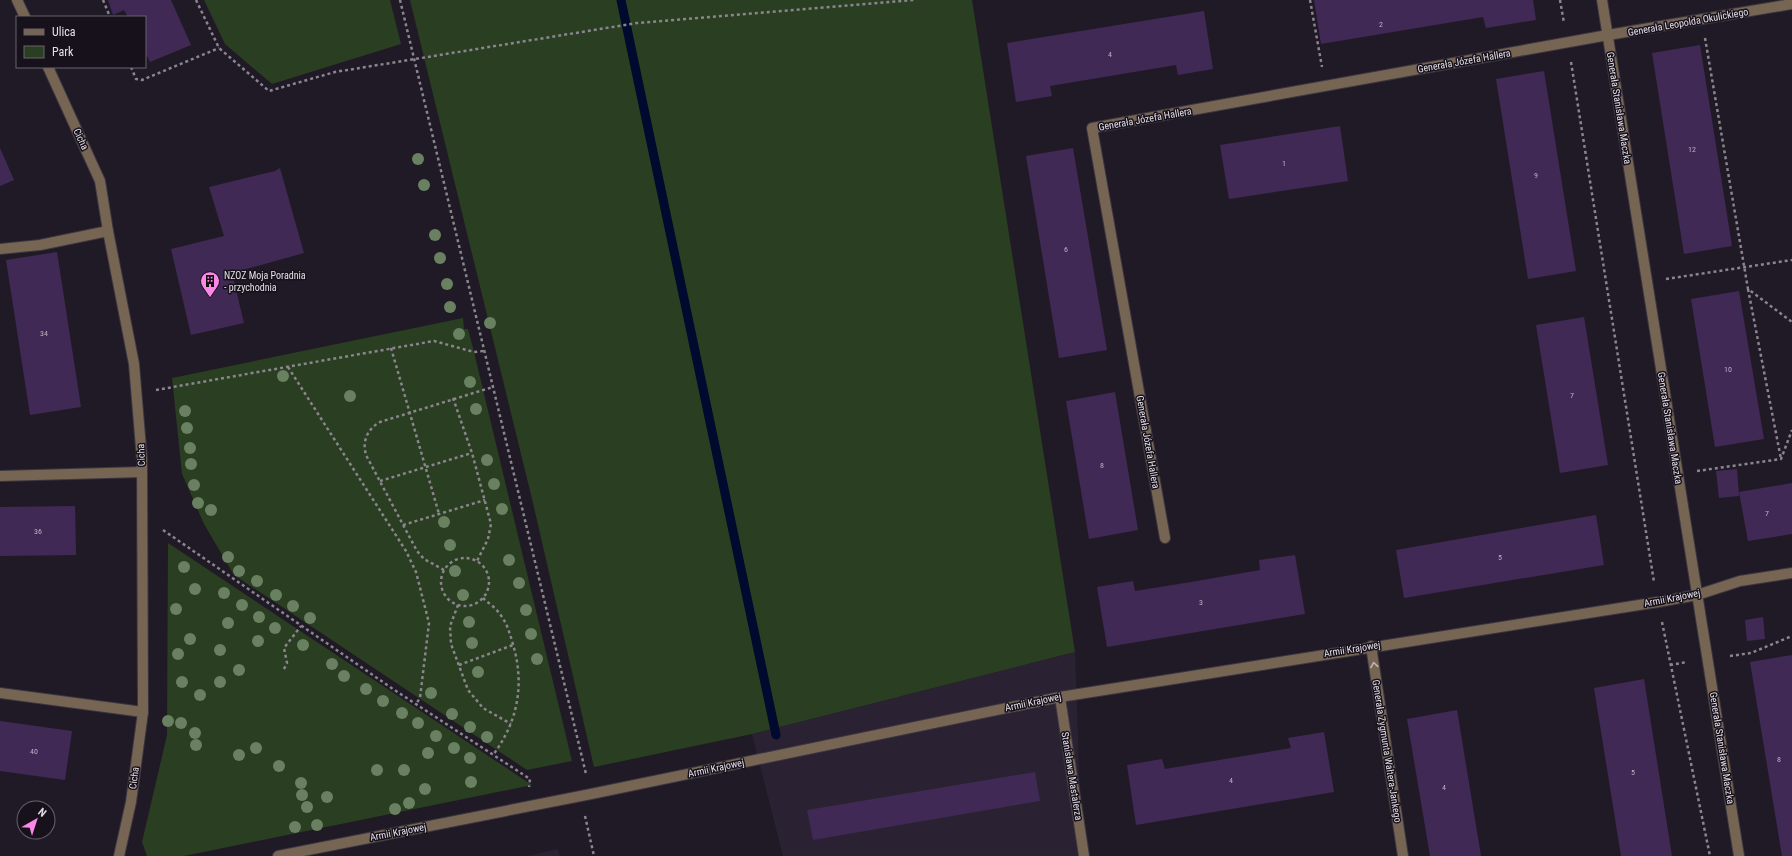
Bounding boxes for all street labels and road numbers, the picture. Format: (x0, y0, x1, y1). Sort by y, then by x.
street label: Generała Leopolda Okulickiego (1627, 6, 1749, 38)
street label: Generała Józefa Hallera (1417, 47, 1512, 75)
street label: Generała Stanisława Maczka (1605, 51, 1633, 165)
street label: Generała Józefa Hallera (1098, 105, 1193, 133)
street label: Cicha (71, 127, 91, 152)
street label: Generała Stanisława Maczka (1656, 371, 1684, 485)
street label: Generała Józefa Hallera (1134, 395, 1162, 490)
street label: Cicha (135, 443, 147, 466)
street label: Armii Krajowej (1643, 587, 1701, 609)
street label: Armii Krajowej (1323, 639, 1381, 659)
street label: Generała Zygmunta Waltera-Jankego (1370, 679, 1404, 823)
street label: Armii Krajowej (1004, 691, 1062, 713)
street label: Generała Stanisława Maczka (1708, 691, 1736, 805)
street label: Stanisława Mastalerza (1060, 731, 1084, 821)
street label: Armii Krajowej (687, 757, 745, 779)
street label: Cicha (127, 766, 141, 790)
street label: Armii Krajowej (369, 821, 427, 843)

